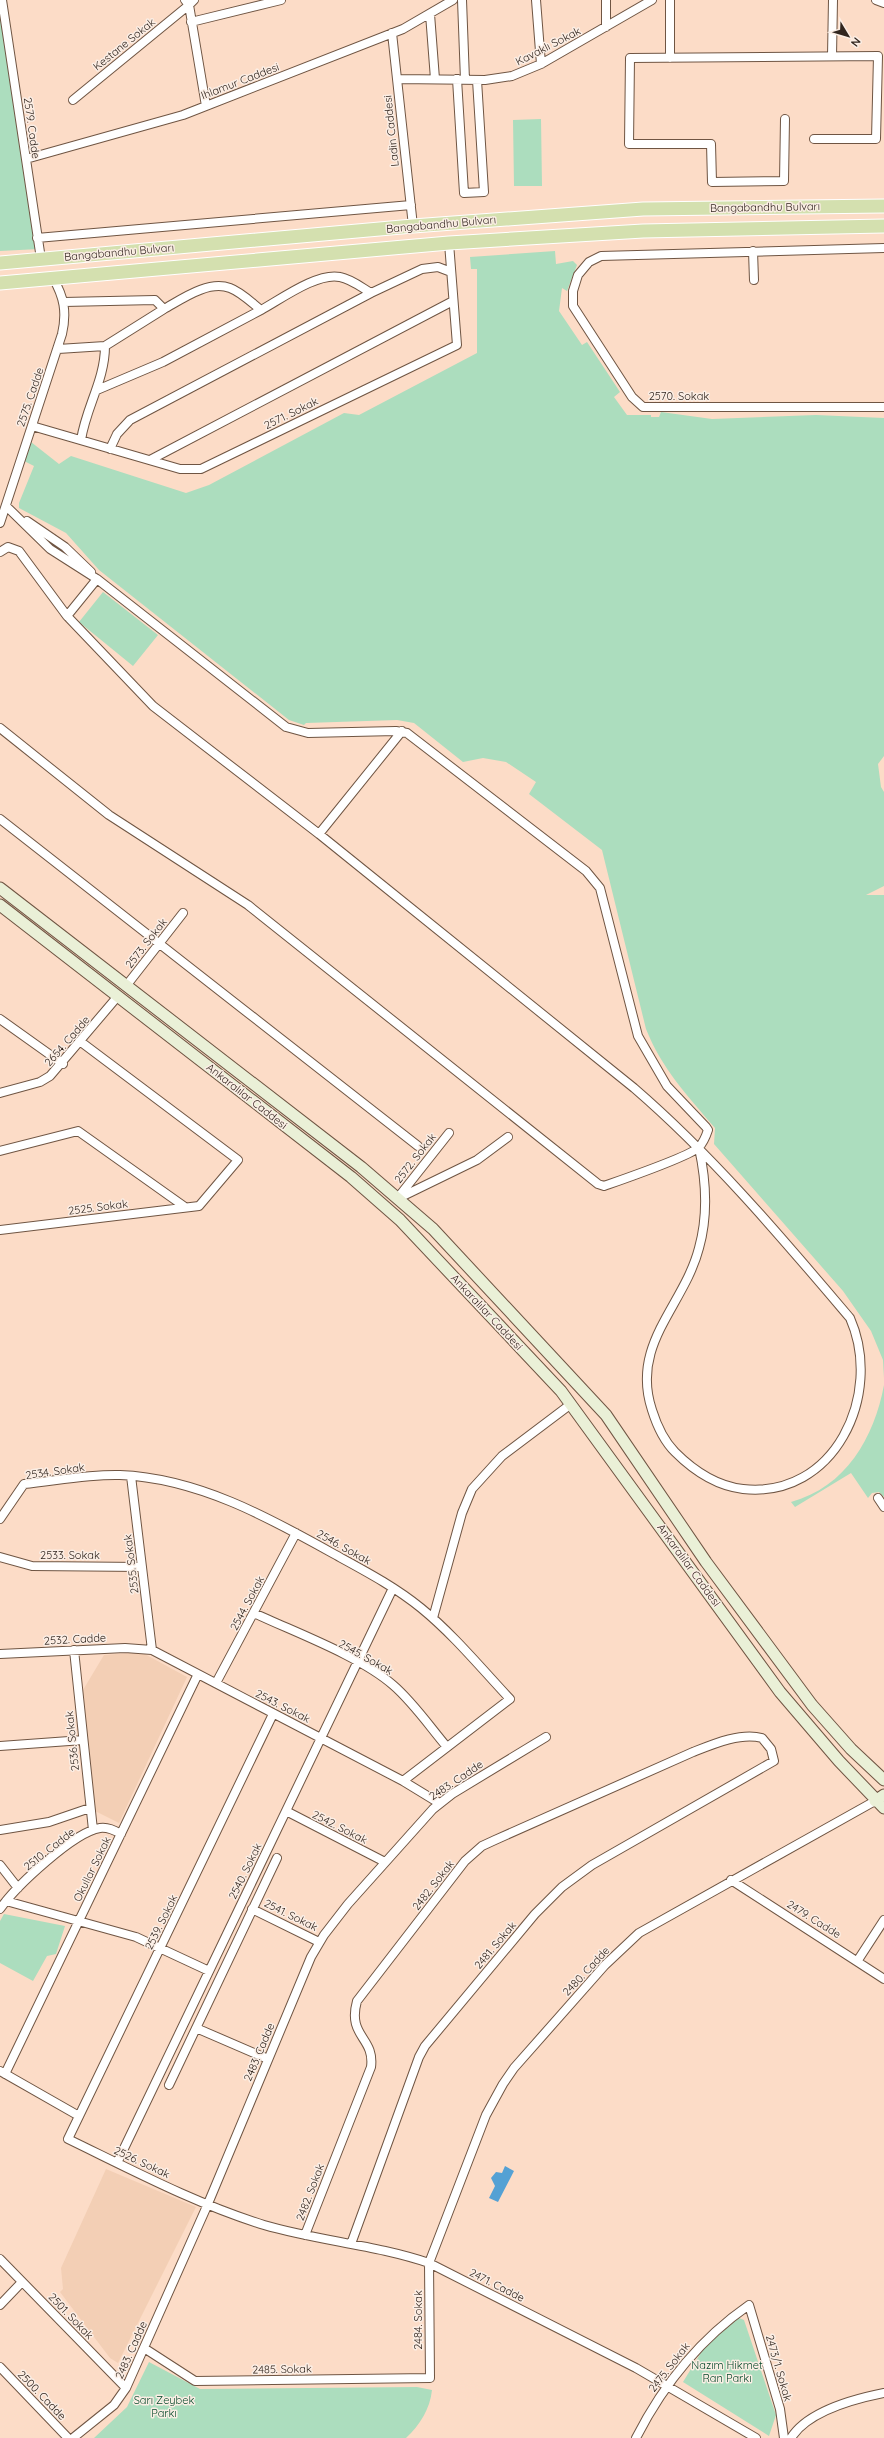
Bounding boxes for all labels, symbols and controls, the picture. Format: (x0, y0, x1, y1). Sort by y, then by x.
street label: Kestane Sokak (90, 15, 158, 73)
north arrow (828, 16, 868, 56)
street label: Kavaklı Sokak (513, 24, 583, 68)
text: N (848, 35, 864, 50)
street label: Ihlamur Caddesi (199, 60, 281, 102)
street label: Ladin Caddesi (380, 95, 402, 167)
street label: 2579. Cadde (21, 96, 43, 160)
street label: Bangabandhu Bulvarı (710, 199, 820, 215)
street label: Bangabandhu Bulvarı (385, 212, 497, 236)
street label: Bangabandhu Bulvarı (63, 240, 175, 264)
street label: 2575. Cadde (13, 365, 47, 429)
street label: 2570. Sokak (649, 389, 709, 403)
street label: 2571. Sokak (262, 394, 320, 432)
street label: 2573. Sokak (122, 915, 170, 971)
street label: 2654. Cadde (41, 1013, 93, 1069)
street label: Ankaralılar Caddesi (204, 1060, 290, 1132)
street label: 2572. Sokak (391, 1130, 439, 1186)
street label: 2525. Sokak (67, 1196, 129, 1218)
street label: Ankaralılar Caddesi (448, 1271, 526, 1353)
street label: 2534. Sokak (24, 1460, 86, 1482)
street label: Ankaralılar Caddesi (654, 1521, 724, 1609)
street label: 2546. Sokak (314, 1526, 374, 1568)
street label: 2535. Sokak (120, 1533, 142, 1595)
street label: 2533. Sokak (40, 1548, 100, 1562)
street label: 2544. Sokak (227, 1573, 267, 1633)
street label: 2532. Cadde (44, 1630, 106, 1648)
street label: 2545. Sokak (336, 1636, 396, 1678)
street label: 2543. Sokak (253, 1686, 313, 1726)
street label: 2536. Sokak (62, 1710, 82, 1772)
street label: 2483. Cadde (426, 1757, 486, 1803)
street label: 2542. Sokak (310, 1807, 370, 1847)
street label: 2510. Cadde (21, 1825, 77, 1873)
street label: Okullar Sokak (70, 1834, 114, 1904)
street label: 2540. Sokak (225, 1841, 265, 1901)
street label: 2482. Sokak (409, 1857, 457, 1913)
street label: 2539. Sokak (142, 1892, 180, 1952)
street label: 2541. Sokak (262, 1896, 320, 1934)
street label: 2479. Cadde (784, 1897, 844, 1941)
street label: 2481. Sokak (471, 1918, 519, 1972)
street label: 2480. Cadde (560, 1943, 612, 1999)
street label: 2483. Cadde (240, 2021, 278, 2083)
street label: 2526. Sokak (112, 2143, 172, 2181)
street label: 2482. Sokak (293, 2161, 327, 2223)
street label: 2471. Cadde (467, 2265, 527, 2305)
street label: 2501. Sokak (45, 2290, 97, 2342)
street label: 2484. Sokak (411, 2290, 425, 2350)
street label: 2483. Cadde (112, 2319, 150, 2381)
street label: 2473/1. Sokak (763, 2333, 795, 2403)
street label: 2475. Sokak (645, 2339, 693, 2395)
park label: Nazım Hikmet Ran Parkı (691, 2358, 763, 2385)
street label: 2485. Sokak (252, 2361, 312, 2377)
street label: 2500. Cadde (15, 2367, 69, 2423)
park label: Sarı Zeybek Parkı (134, 2393, 194, 2420)

